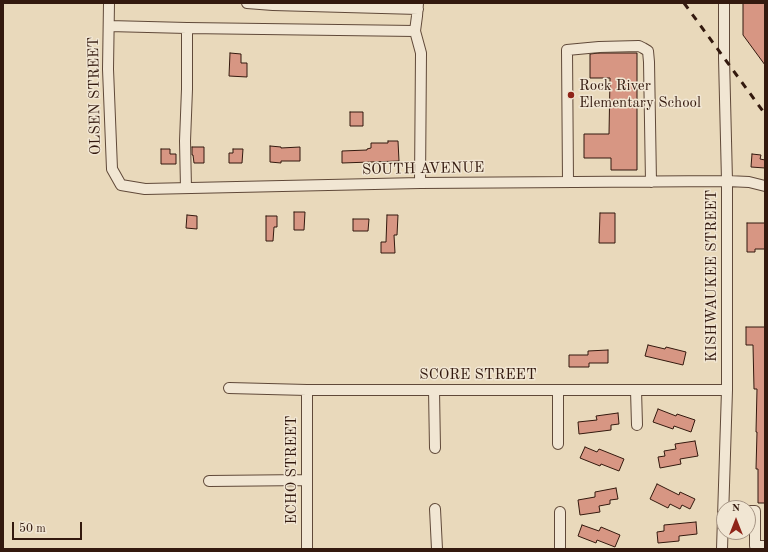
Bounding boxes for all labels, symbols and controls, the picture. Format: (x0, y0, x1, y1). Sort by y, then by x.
street label: OLSEN STREET (85, 37, 105, 155)
place label: Rock River Elementary School (579, 77, 701, 112)
marker: Rock River Elementary School (566, 90, 576, 100)
street label: SOUTH AVENUE (362, 159, 484, 179)
street label: KISHWAUKEE STREET (703, 190, 721, 362)
street label: SCORE STREET (419, 366, 537, 384)
street label: ECHO STREET (283, 415, 301, 525)
north arrow (716, 500, 756, 540)
text: N (732, 503, 740, 514)
scale bar (14, 514, 84, 540)
text: 50 m (19, 523, 46, 535)

